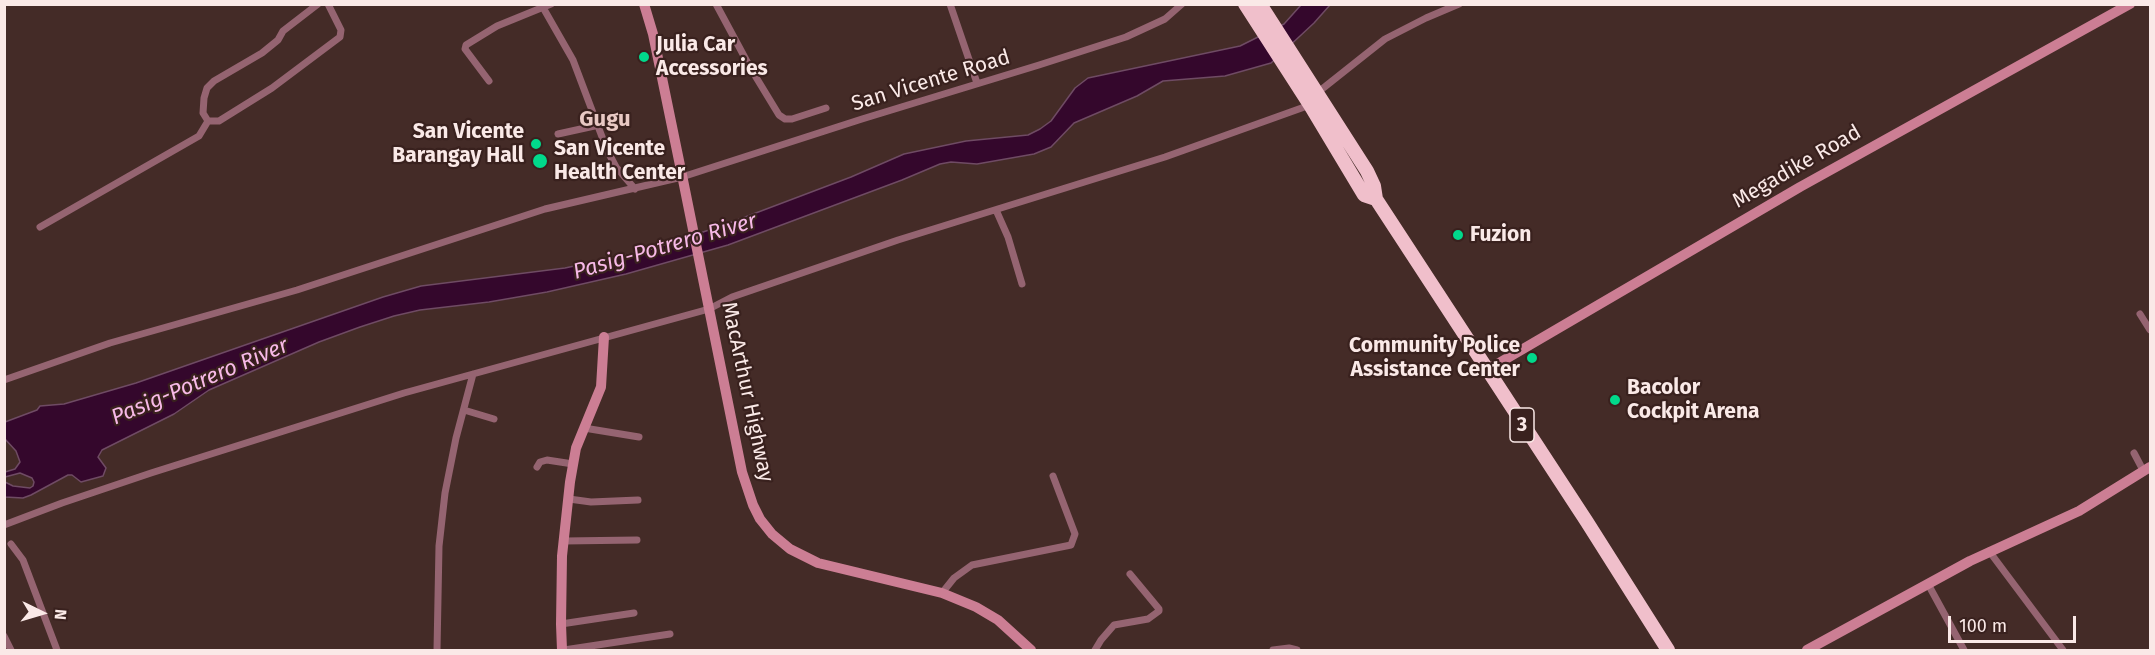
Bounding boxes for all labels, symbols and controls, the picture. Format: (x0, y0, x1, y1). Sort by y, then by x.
place label: Julia Car Accessories (656, 32, 768, 82)
street label: San Vicente Road (849, 45, 1013, 117)
marker: Julia Car Accessories (637, 50, 651, 64)
district label: Gugu (579, 107, 631, 133)
place label: San Vicente Barangay Hall (392, 119, 524, 169)
street label: Megadike Road (1728, 120, 1866, 214)
place label: San Vicente Health Center (554, 136, 685, 186)
marker: San Vicente Barangay Hall (529, 137, 543, 151)
marker: San Vicente Health Center (531, 152, 549, 170)
water label: Pasig-Potrero River (570, 208, 760, 286)
place label: Fuzion (1470, 222, 1531, 248)
marker: Fuzion (1451, 228, 1465, 242)
street label: MacArthur Highway (716, 300, 778, 484)
water label: Pasig-Potrero River (108, 333, 292, 431)
place label: Community Police Assistance Center (1349, 333, 1520, 383)
marker: Community Police Assistance Center (1525, 351, 1539, 365)
place label: Bacolor Cockpit Arena (1627, 375, 1760, 425)
marker: Bacolor Cockpit Arena (1608, 393, 1622, 407)
road number: 3 (1510, 408, 1534, 442)
north arrow (12, 583, 72, 643)
scale bar (1951, 604, 2078, 642)
text: N (51, 608, 70, 621)
text: 100 m (1959, 615, 2007, 637)

